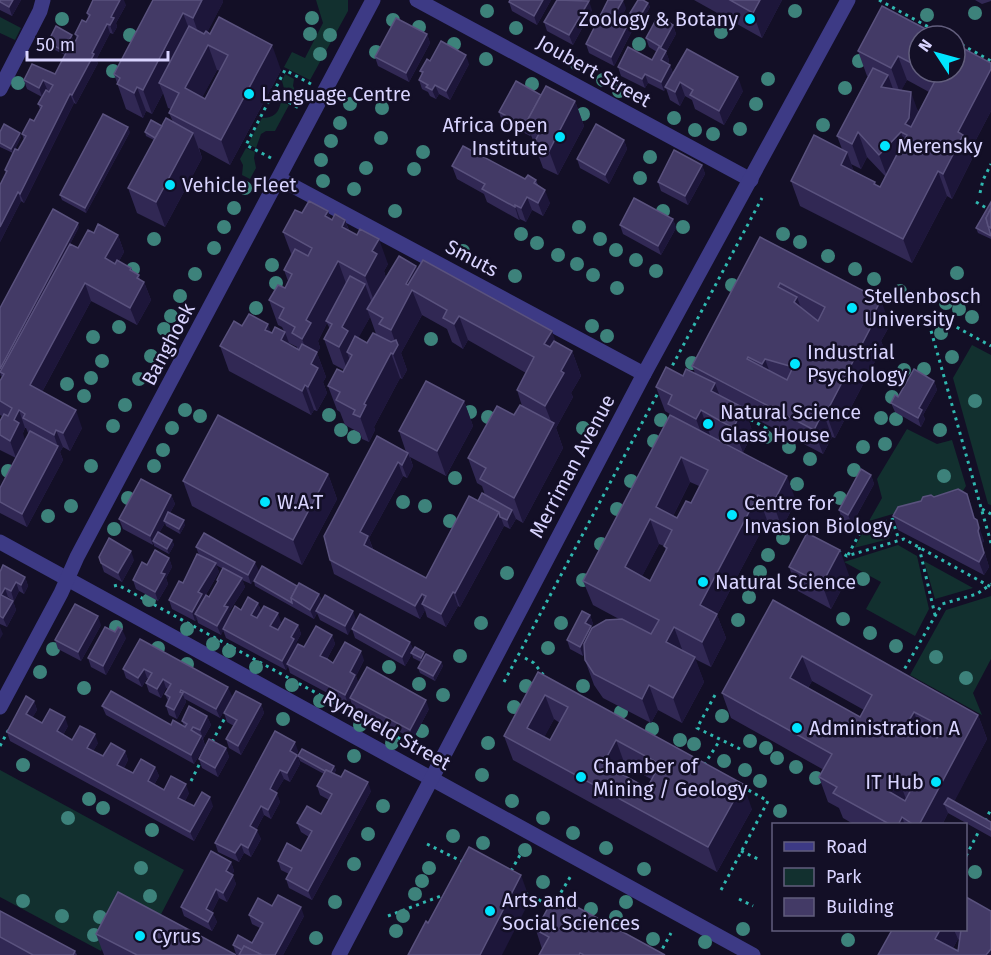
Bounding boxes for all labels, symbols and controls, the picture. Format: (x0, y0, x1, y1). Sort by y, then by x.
place label: Zoology & Botany (579, 7, 738, 31)
marker: Zoology & Botany (743, 12, 757, 26)
scale bar (27, 24, 168, 62)
north arrow (907, 24, 967, 84)
street label: Joubert Street (533, 30, 656, 113)
text: 50 m (36, 34, 75, 56)
text: N (914, 36, 936, 55)
place label: Language Centre (261, 82, 411, 106)
marker: Language Centre (242, 87, 256, 101)
place label: Africa Open Institute (443, 113, 548, 160)
marker: Africa Open Institute (553, 130, 567, 144)
place label: Merensky (897, 134, 983, 158)
marker: Merensky (878, 139, 892, 153)
place label: Vehicle Fleet (182, 173, 298, 197)
marker: Vehicle Fleet (163, 178, 177, 192)
street label: Smuts (442, 234, 502, 282)
place label: Stellenbosch University (864, 284, 981, 331)
street label: Banghoek (136, 298, 200, 389)
marker: Stellenbosch University (845, 301, 859, 315)
place label: Industrial Psychology (807, 340, 908, 387)
marker: Industrial Psychology (788, 357, 802, 371)
street label: Merriman Avenue (524, 390, 620, 542)
place label: Natural Science Glass House (720, 400, 861, 447)
marker: Natural Science Glass House (701, 417, 715, 431)
place label: W.A.T (277, 490, 324, 514)
place label: Centre for Invasion Biology (744, 491, 893, 538)
marker: W.A.T (258, 495, 272, 509)
marker: Centre for Invasion Biology (725, 508, 739, 522)
place label: Natural Science (715, 570, 856, 594)
marker: Natural Science (696, 575, 710, 589)
street label: Ryneveld Street (319, 685, 456, 775)
place label: Administration A (809, 716, 961, 740)
marker: Administration A (790, 721, 804, 735)
place label: Chamber of Mining / Geology (593, 754, 748, 801)
marker: Chamber of Mining / Geology (574, 770, 588, 784)
place label: IT Hub (865, 770, 924, 794)
marker: IT Hub (929, 775, 943, 789)
legend (772, 823, 967, 931)
text: Road (826, 836, 868, 858)
text: Park (826, 866, 862, 888)
place label: Arts and Social Sciences (502, 888, 640, 935)
text: Building (826, 896, 894, 918)
marker: Arts and Social Sciences (483, 904, 497, 918)
place label: Cyrus (152, 924, 201, 948)
marker: Cyrus (133, 929, 147, 943)

